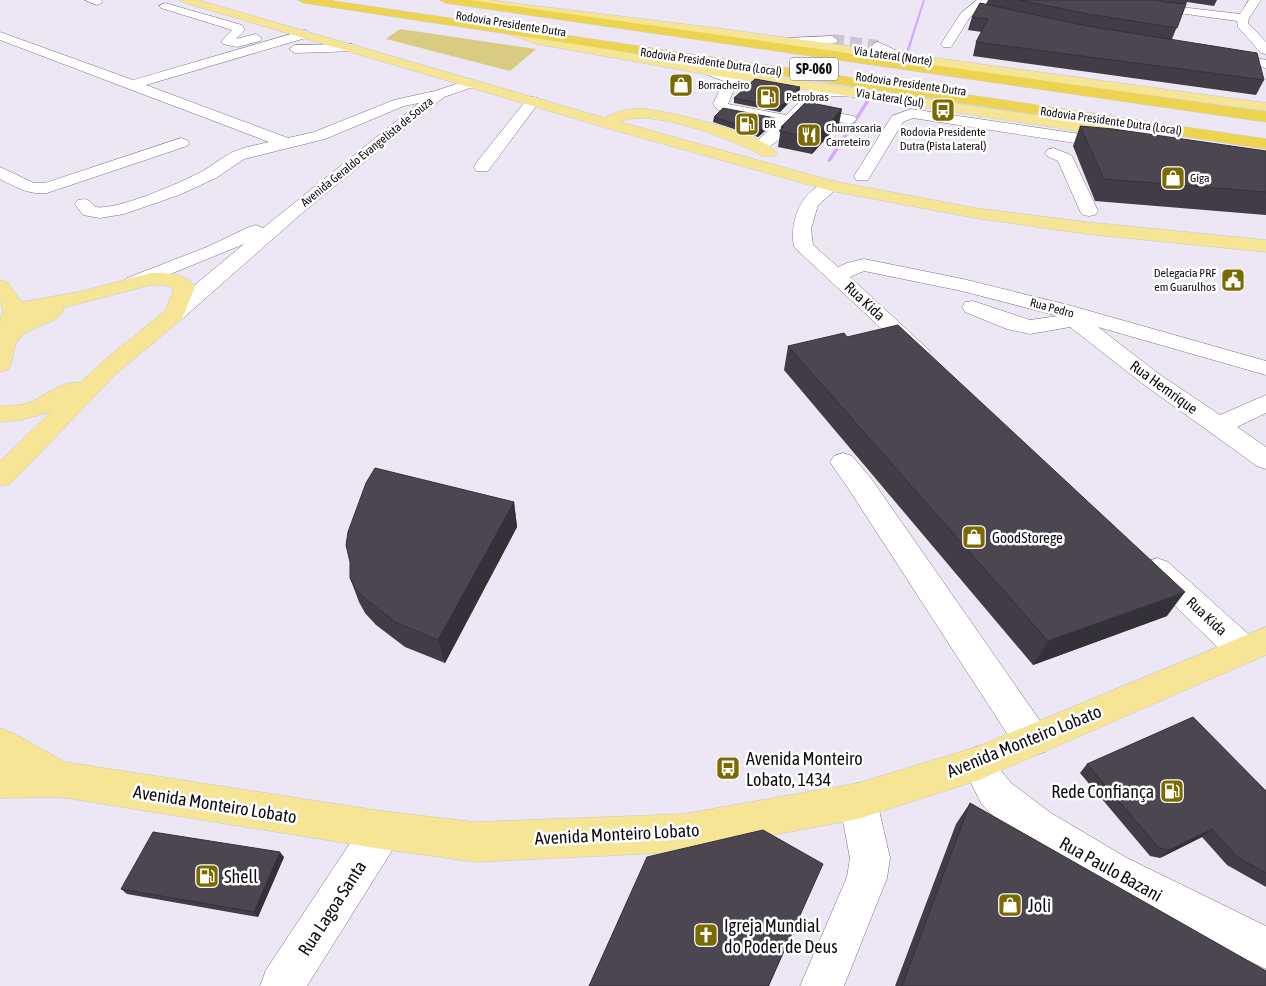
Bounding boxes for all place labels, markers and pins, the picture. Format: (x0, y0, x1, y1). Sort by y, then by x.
shop icon: Borracheiro (668, 72, 694, 98)
place label: Borracheiro (698, 78, 750, 92)
fuel station icon: Petrobras (755, 84, 781, 110)
place label: Petrobras (786, 90, 829, 104)
bus stop icon: Rodovia Presidente Dutra (Pista Lateral) (930, 97, 956, 123)
fuel station icon: BR (734, 111, 760, 137)
place label: BR (764, 117, 776, 131)
place label: Churrascaria Carreteiro (826, 121, 882, 149)
restaurant icon: Churrascaria Carreteiro (796, 122, 822, 148)
place label: Rodovia Presidente Dutra (Pista Lateral) (900, 125, 986, 153)
shop icon: Giga (1160, 165, 1186, 191)
place label: Giga (1190, 171, 1210, 185)
place label: Delegacia PRF em Guarulhos (1154, 266, 1216, 294)
public building icon: Delegacia PRF em Guarulhos (1220, 267, 1246, 293)
shop icon: GoodStorege (961, 524, 987, 550)
place label: GoodStorege (992, 529, 1063, 546)
place label: Avenida Monteiro Lobato, 1434 (746, 748, 863, 790)
bus stop icon: Avenida Monteiro Lobato, 1434 (715, 755, 741, 781)
fuel station icon: Rede Confiança (1159, 778, 1185, 804)
place label: Rede Confiança (1051, 781, 1154, 802)
fuel station icon: Shell (194, 863, 220, 889)
place label: Shell (224, 866, 258, 887)
shop icon: Joli (997, 892, 1023, 918)
place label: Joli (1028, 895, 1051, 916)
place label: Igreja Mundial do Poder de Deus (724, 915, 838, 957)
church icon: Igreja Mundial do Poder de Deus (693, 922, 719, 948)

